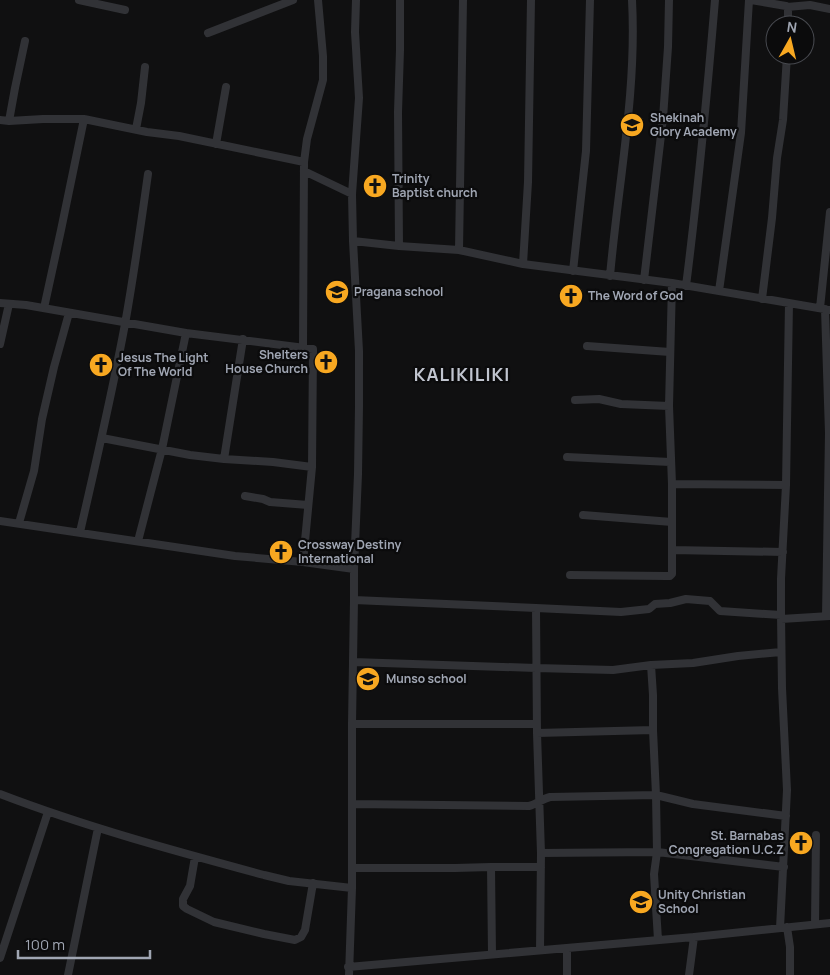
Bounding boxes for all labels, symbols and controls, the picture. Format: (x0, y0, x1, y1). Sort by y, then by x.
north arrow (765, 15, 815, 65)
text: N (786, 17, 798, 37)
place label: Shekinah Glory Academy (650, 109, 737, 140)
school or university icon: Shekinah Glory Academy (619, 112, 645, 138)
place label: Trinity Baptist church (392, 170, 478, 201)
church icon: Trinity Baptist church (362, 173, 388, 199)
school or university icon: Pragana school (324, 279, 350, 305)
place label: Pragana school (354, 283, 443, 300)
church icon: The Word of God (558, 283, 584, 309)
place label: The Word of God (588, 287, 683, 304)
place label: Shelters House Church (225, 346, 308, 377)
place label: Jesus The Light Of The World (118, 349, 208, 380)
church icon: Shelters House Church (313, 349, 339, 375)
church icon: Jesus The Light Of The World (88, 352, 114, 378)
district label: KALIKILIKI (414, 362, 510, 386)
place label: Crossway Destiny International (298, 536, 401, 567)
church icon: Crossway Destiny International (268, 539, 294, 565)
school or university icon: Munso school (355, 666, 381, 692)
place label: Munso school (386, 670, 467, 687)
place label: St. Barnabas Congregation U.C.Z (669, 827, 784, 858)
church icon: St. Barnabas Congregation U.C.Z (788, 830, 814, 856)
place label: Unity Christian School (658, 886, 746, 917)
school or university icon: Unity Christian School (628, 889, 654, 915)
scale bar (18, 928, 150, 960)
text: 100 m (25, 934, 65, 955)

